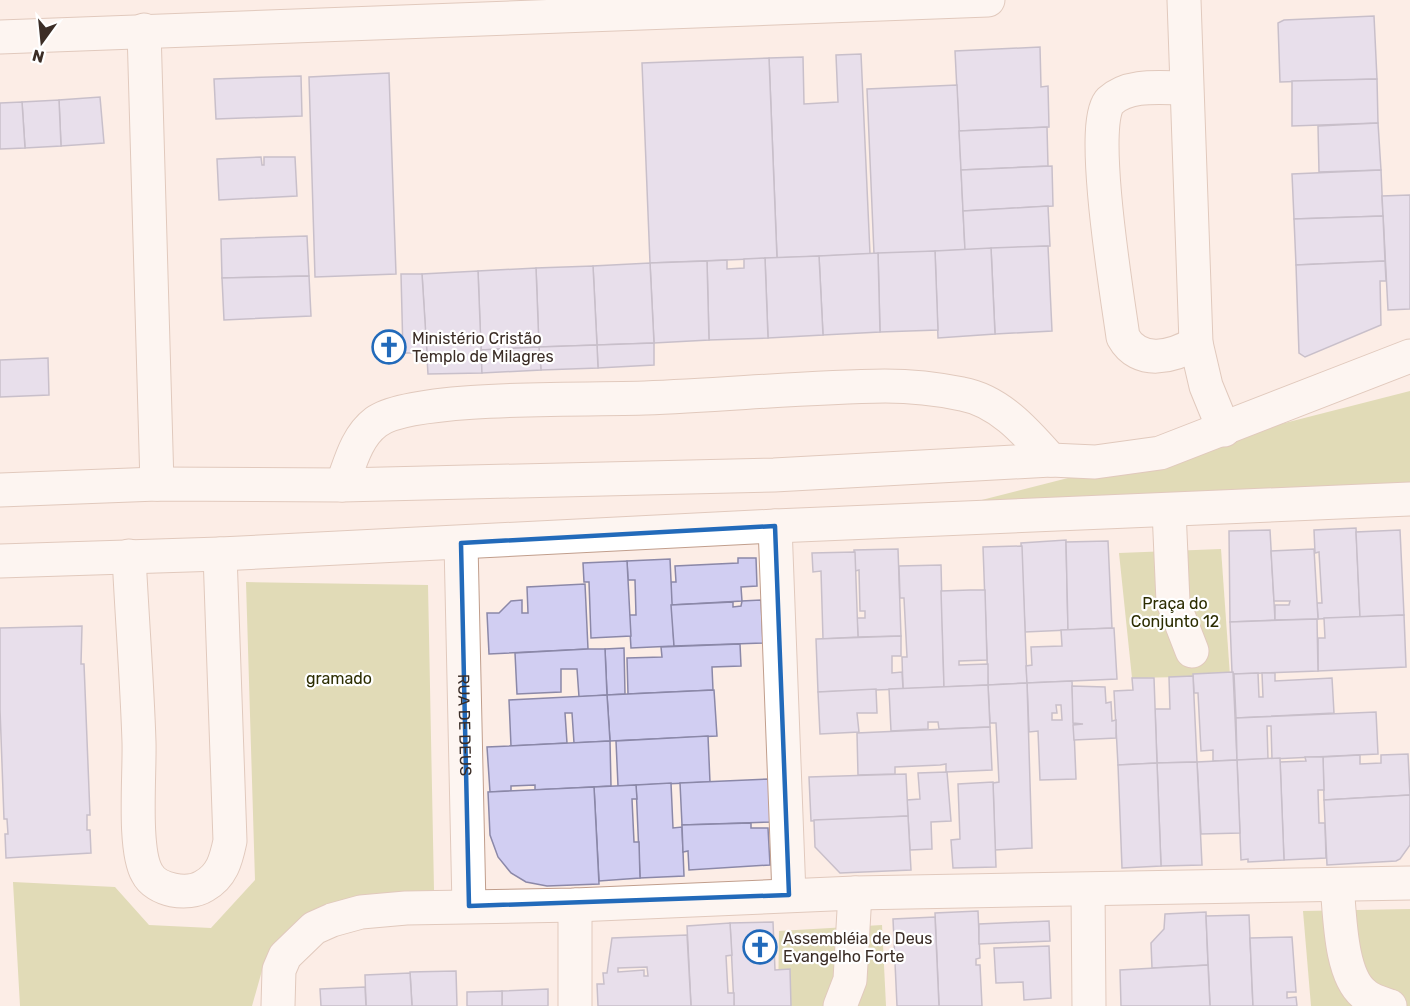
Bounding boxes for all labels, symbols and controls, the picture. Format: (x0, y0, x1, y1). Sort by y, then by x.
north arrow (12, 12, 72, 72)
text: N (30, 45, 46, 67)
church icon: Ministério Cristão Templo de Milagres (371, 329, 407, 365)
place label: Ministério Cristão Templo de Milagres (412, 329, 554, 366)
park label: Praça do Conjunto 12 (1131, 594, 1219, 631)
park label: gramado (306, 669, 372, 688)
street label: RUA DE DEUS (454, 674, 476, 776)
church icon: Assembléia de Deus Evangelho Forte (742, 929, 778, 965)
place label: Assembléia de Deus Evangelho Forte (783, 929, 932, 966)

